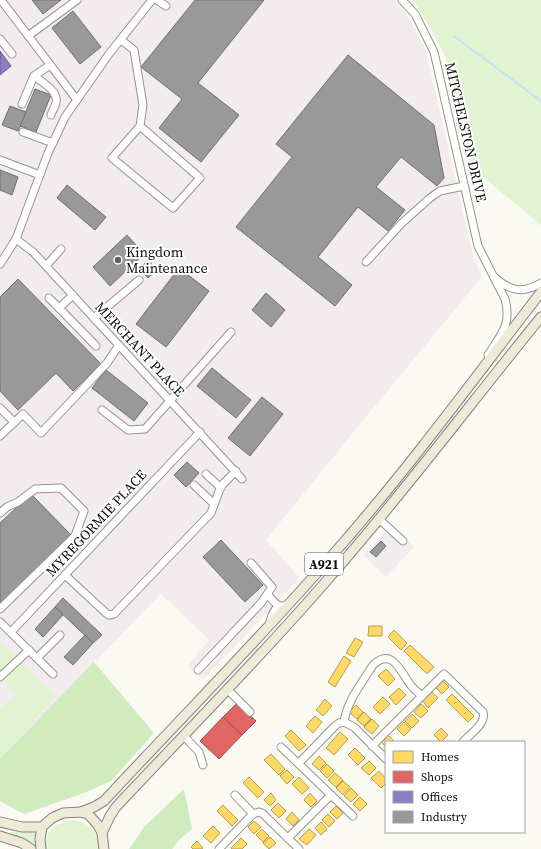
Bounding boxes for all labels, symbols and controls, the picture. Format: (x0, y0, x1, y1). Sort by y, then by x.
street label: MITCHELSTON DRIVE (440, 60, 492, 204)
place label: Kingdom Maintenance (126, 242, 208, 278)
marker: Kingdom Maintenance (113, 255, 123, 265)
street label: MERCHANT PLACE (91, 297, 189, 401)
street label: MYREGORMIE PLACE (41, 465, 151, 581)
road number: A921 (305, 553, 343, 575)
legend (385, 741, 525, 833)
text: Homes (421, 749, 459, 765)
text: Shops (421, 769, 453, 785)
text: Offices (421, 789, 458, 805)
text: Industry (421, 809, 468, 825)

